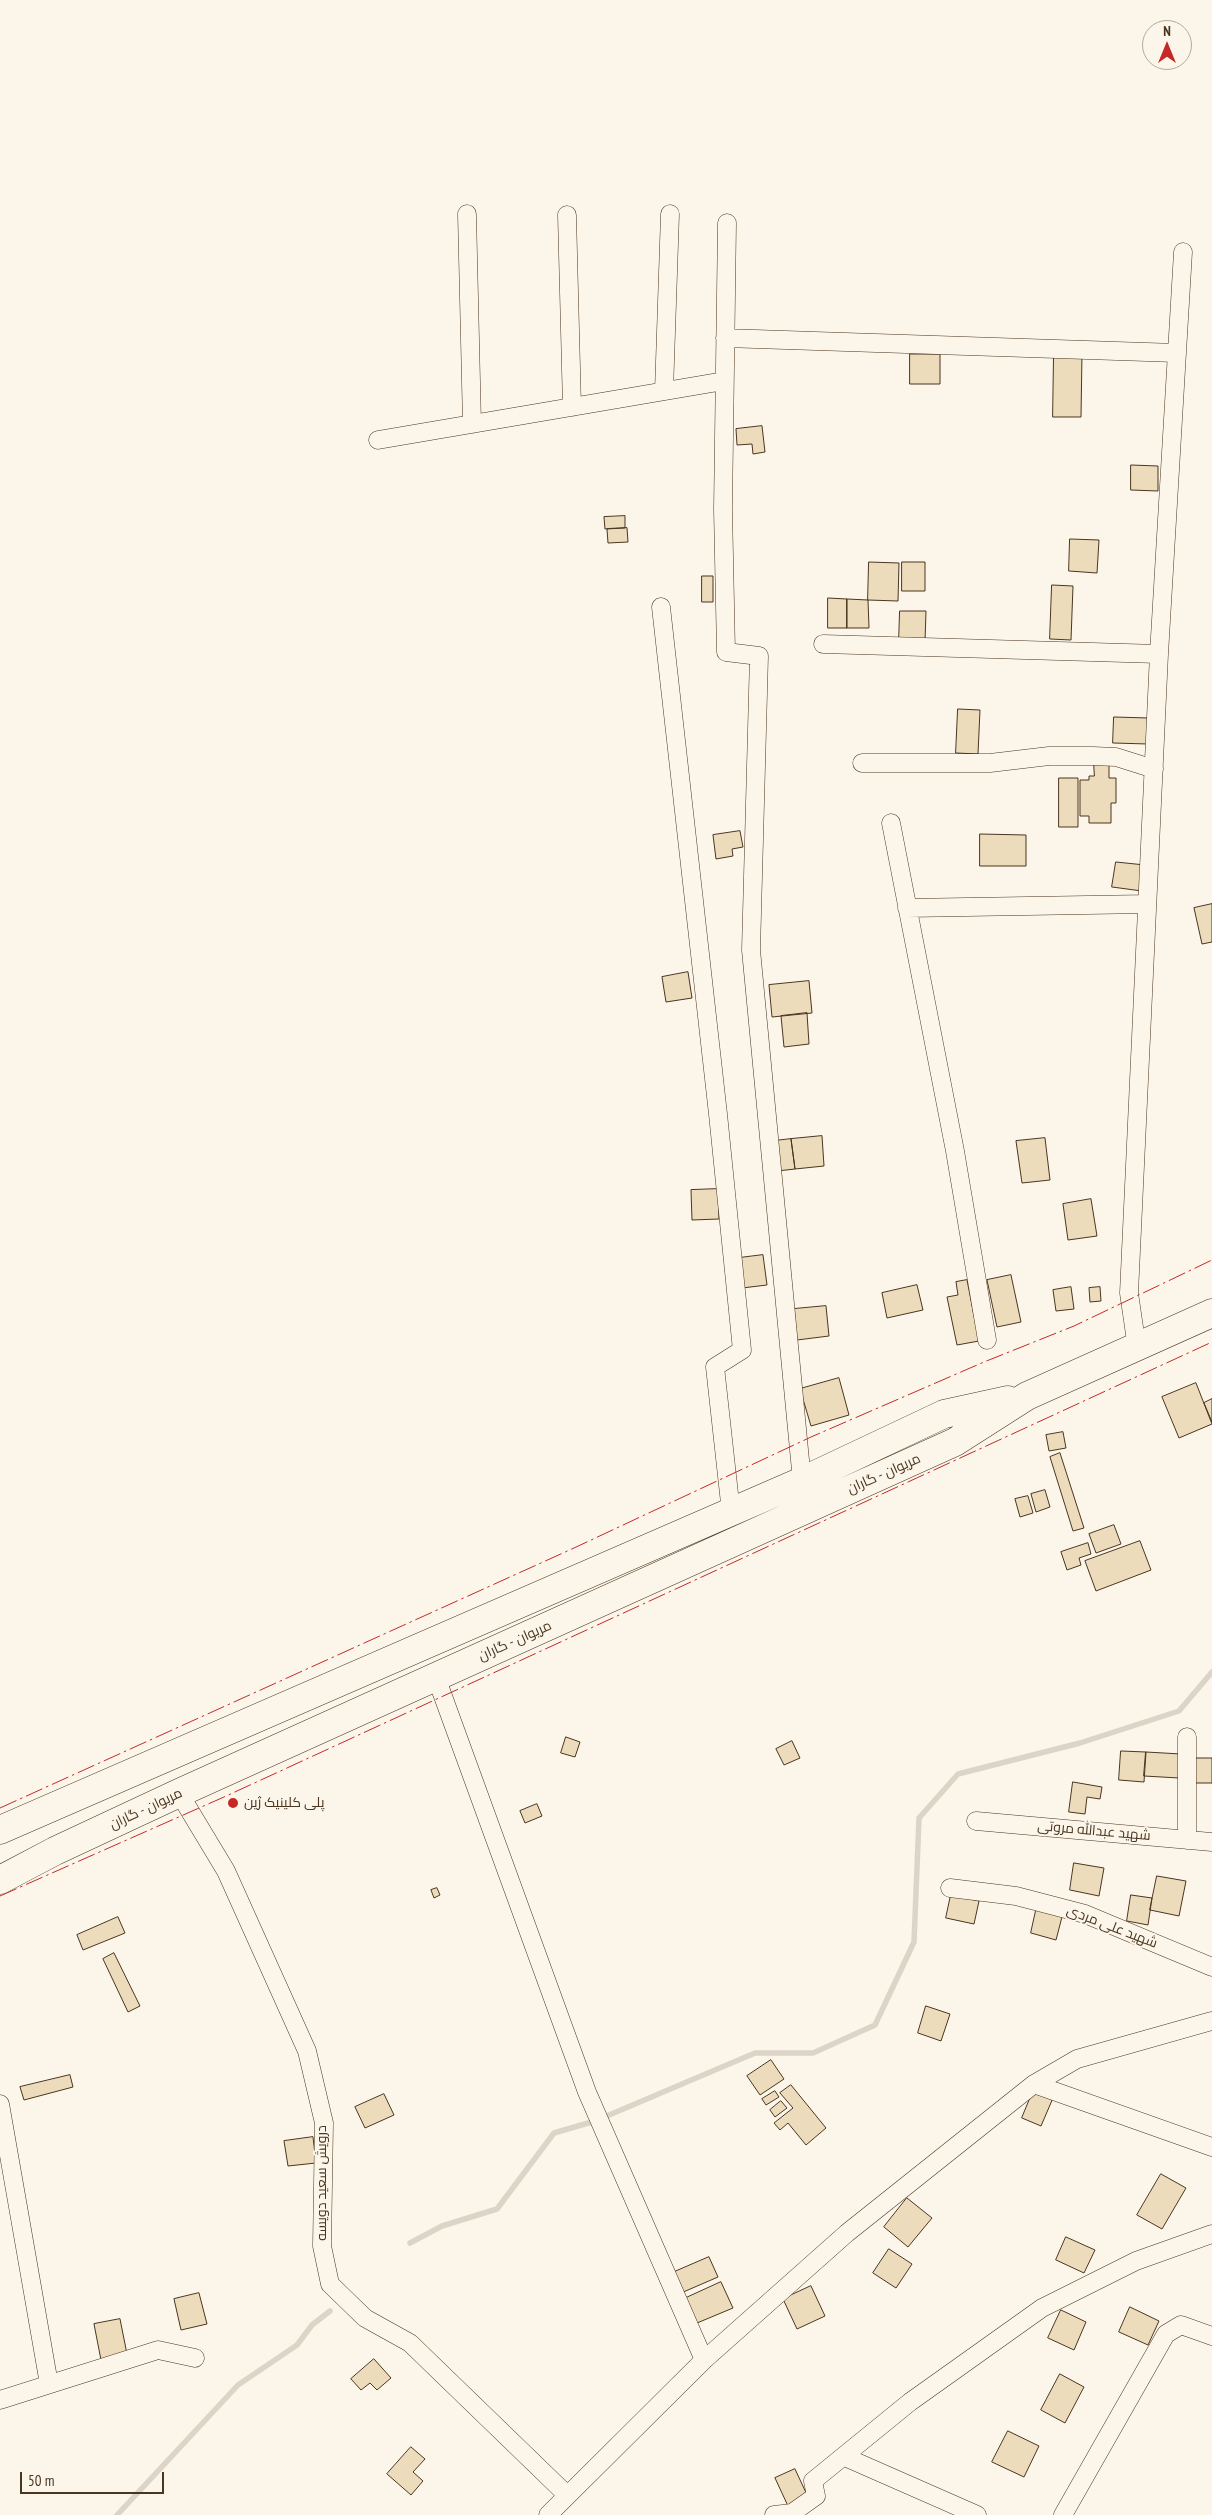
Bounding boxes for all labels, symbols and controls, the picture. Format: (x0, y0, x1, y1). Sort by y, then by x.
north arrow (1142, 20, 1192, 70)
text: N (1163, 22, 1171, 40)
street label: مریوان - گاران (845, 1450, 923, 1498)
street label: مریوان - گاران (476, 1617, 554, 1665)
street label: مریوان - گاران (107, 1785, 185, 1833)
place label: پلی کلینیک ژین (244, 1795, 324, 1811)
marker: پلی کلینیک ژین (226, 1796, 240, 1810)
street label: شهید عبدالله مروتی (1037, 1818, 1151, 1844)
street label: شهید علی مردی (1064, 1902, 1160, 1952)
street label: درویش سعید دویسه (314, 2125, 330, 2241)
scale bar (22, 2462, 166, 2494)
text: 50 m (28, 2471, 54, 2490)

